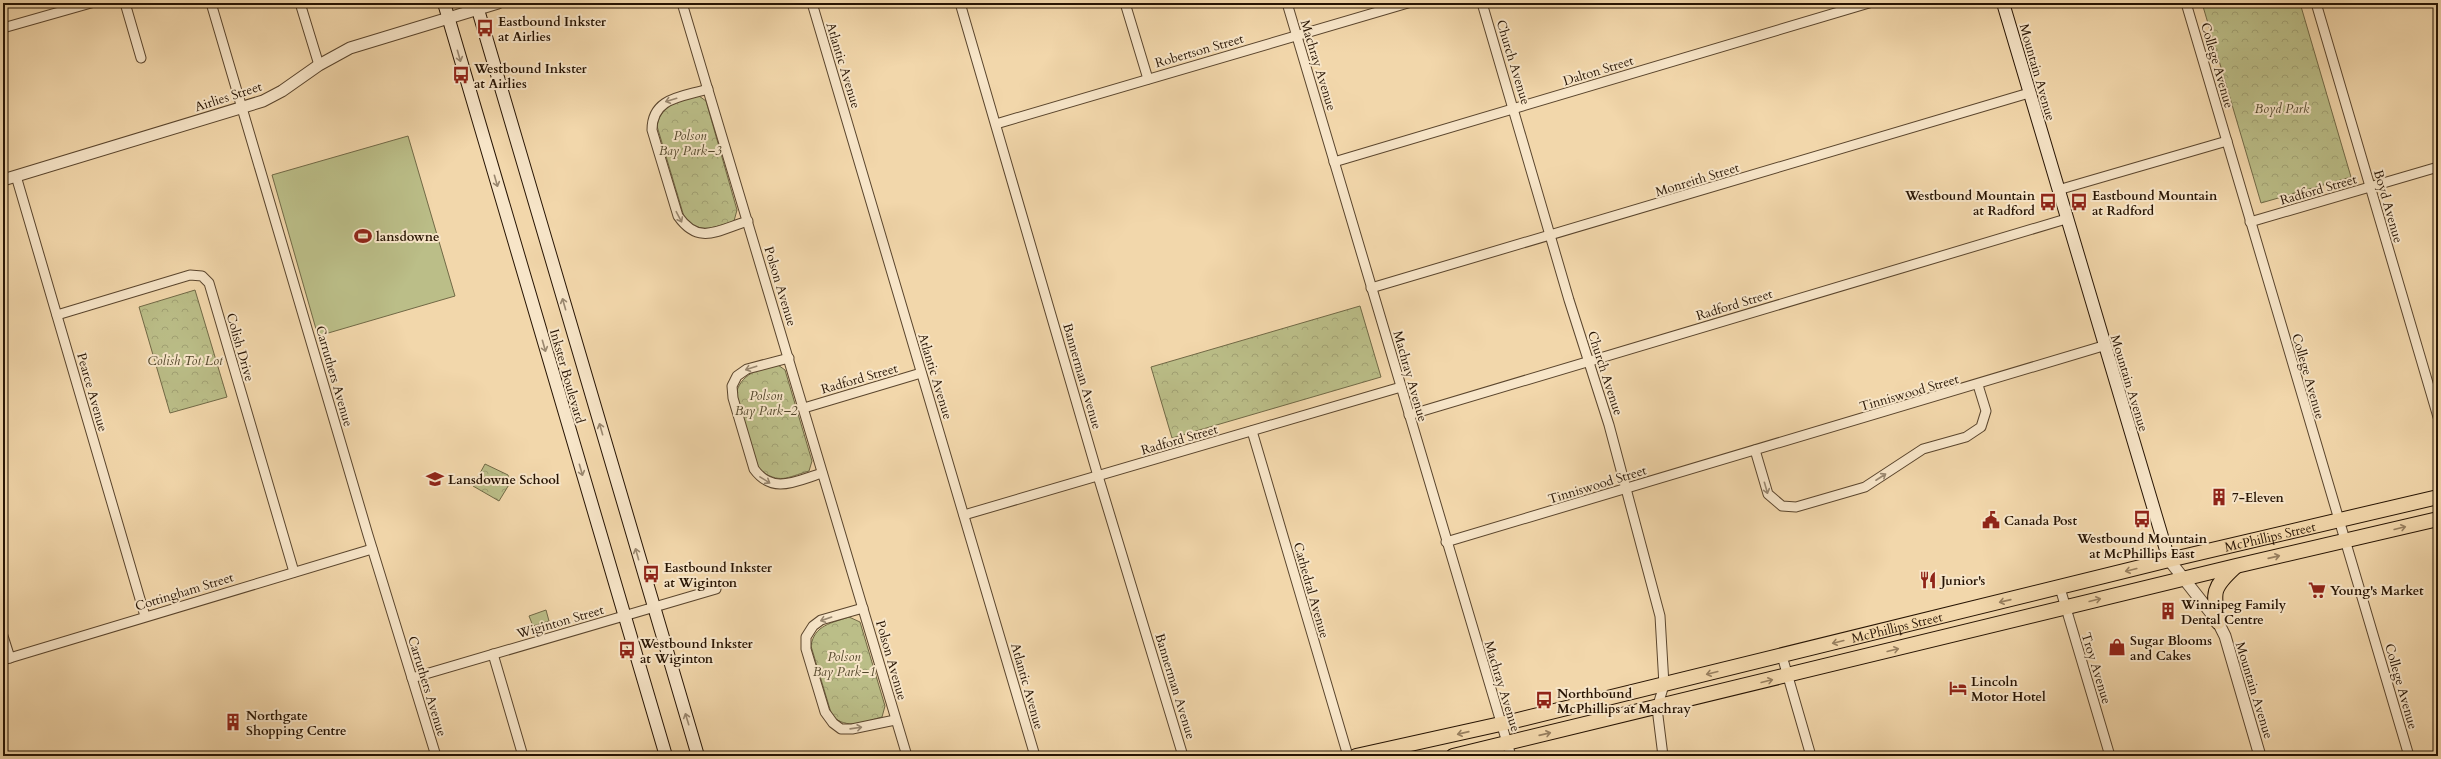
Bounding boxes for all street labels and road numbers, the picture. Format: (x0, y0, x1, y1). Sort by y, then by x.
street label: Machray Avenue (1296, 18, 1340, 113)
street label: Church Avenue (1492, 18, 1534, 107)
street label: Atlantic Avenue (821, 20, 865, 111)
street label: College Avenue (2196, 20, 2238, 110)
street label: Mountain Avenue (2015, 22, 2060, 123)
street label: Robertson Street (1153, 30, 1246, 72)
street label: Dalton Street (1561, 52, 1636, 90)
street label: Airlies Street (192, 78, 264, 116)
street label: Monreith Street (1653, 159, 1742, 201)
street label: Boyd Avenue (2369, 168, 2407, 245)
street label: Radford Street (2278, 170, 2359, 209)
street label: Polson Avenue (759, 244, 801, 328)
street label: Radford Street (1694, 285, 1775, 325)
street label: Colish Drive (222, 311, 258, 384)
street label: Bannerman Avenue (1058, 321, 1106, 431)
street label: Carruthers Avenue (311, 324, 357, 429)
street label: Inkster Boulevard (545, 327, 589, 426)
street label: Machray Avenue (1388, 329, 1432, 424)
street label: Church Avenue (1583, 329, 1627, 418)
street label: Atlantic Avenue (913, 331, 957, 422)
street label: College Avenue (2287, 331, 2329, 421)
street label: Mountain Avenue (2106, 333, 2152, 434)
street label: Pearce Avenue (72, 351, 112, 434)
street label: Radford Street (819, 359, 900, 398)
street label: Tinniswood Street (1858, 370, 1961, 416)
street label: Radford Street (1139, 420, 1220, 459)
street label: Tinniswood Street (1546, 461, 1649, 508)
street label: McPhillips Street (2223, 518, 2318, 557)
street label: Cathedral Avenue (1289, 540, 1333, 640)
street label: Cottingham Street (133, 568, 236, 615)
street label: Wiginton Street (514, 601, 606, 643)
street label: McPhillips Street (1850, 608, 1944, 648)
street label: Polson Avenue (871, 618, 911, 702)
street label: Troy Avenue (2077, 630, 2115, 706)
street label: Bannerman Avenue (1150, 631, 1200, 741)
street label: Carruthers Avenue (403, 634, 451, 739)
street label: Machray Avenue (1480, 639, 1524, 734)
street label: Mountain Avenue (2231, 640, 2277, 741)
street label: Atlantic Avenue (1006, 641, 1048, 732)
street label: College Avenue (2380, 641, 2422, 731)

